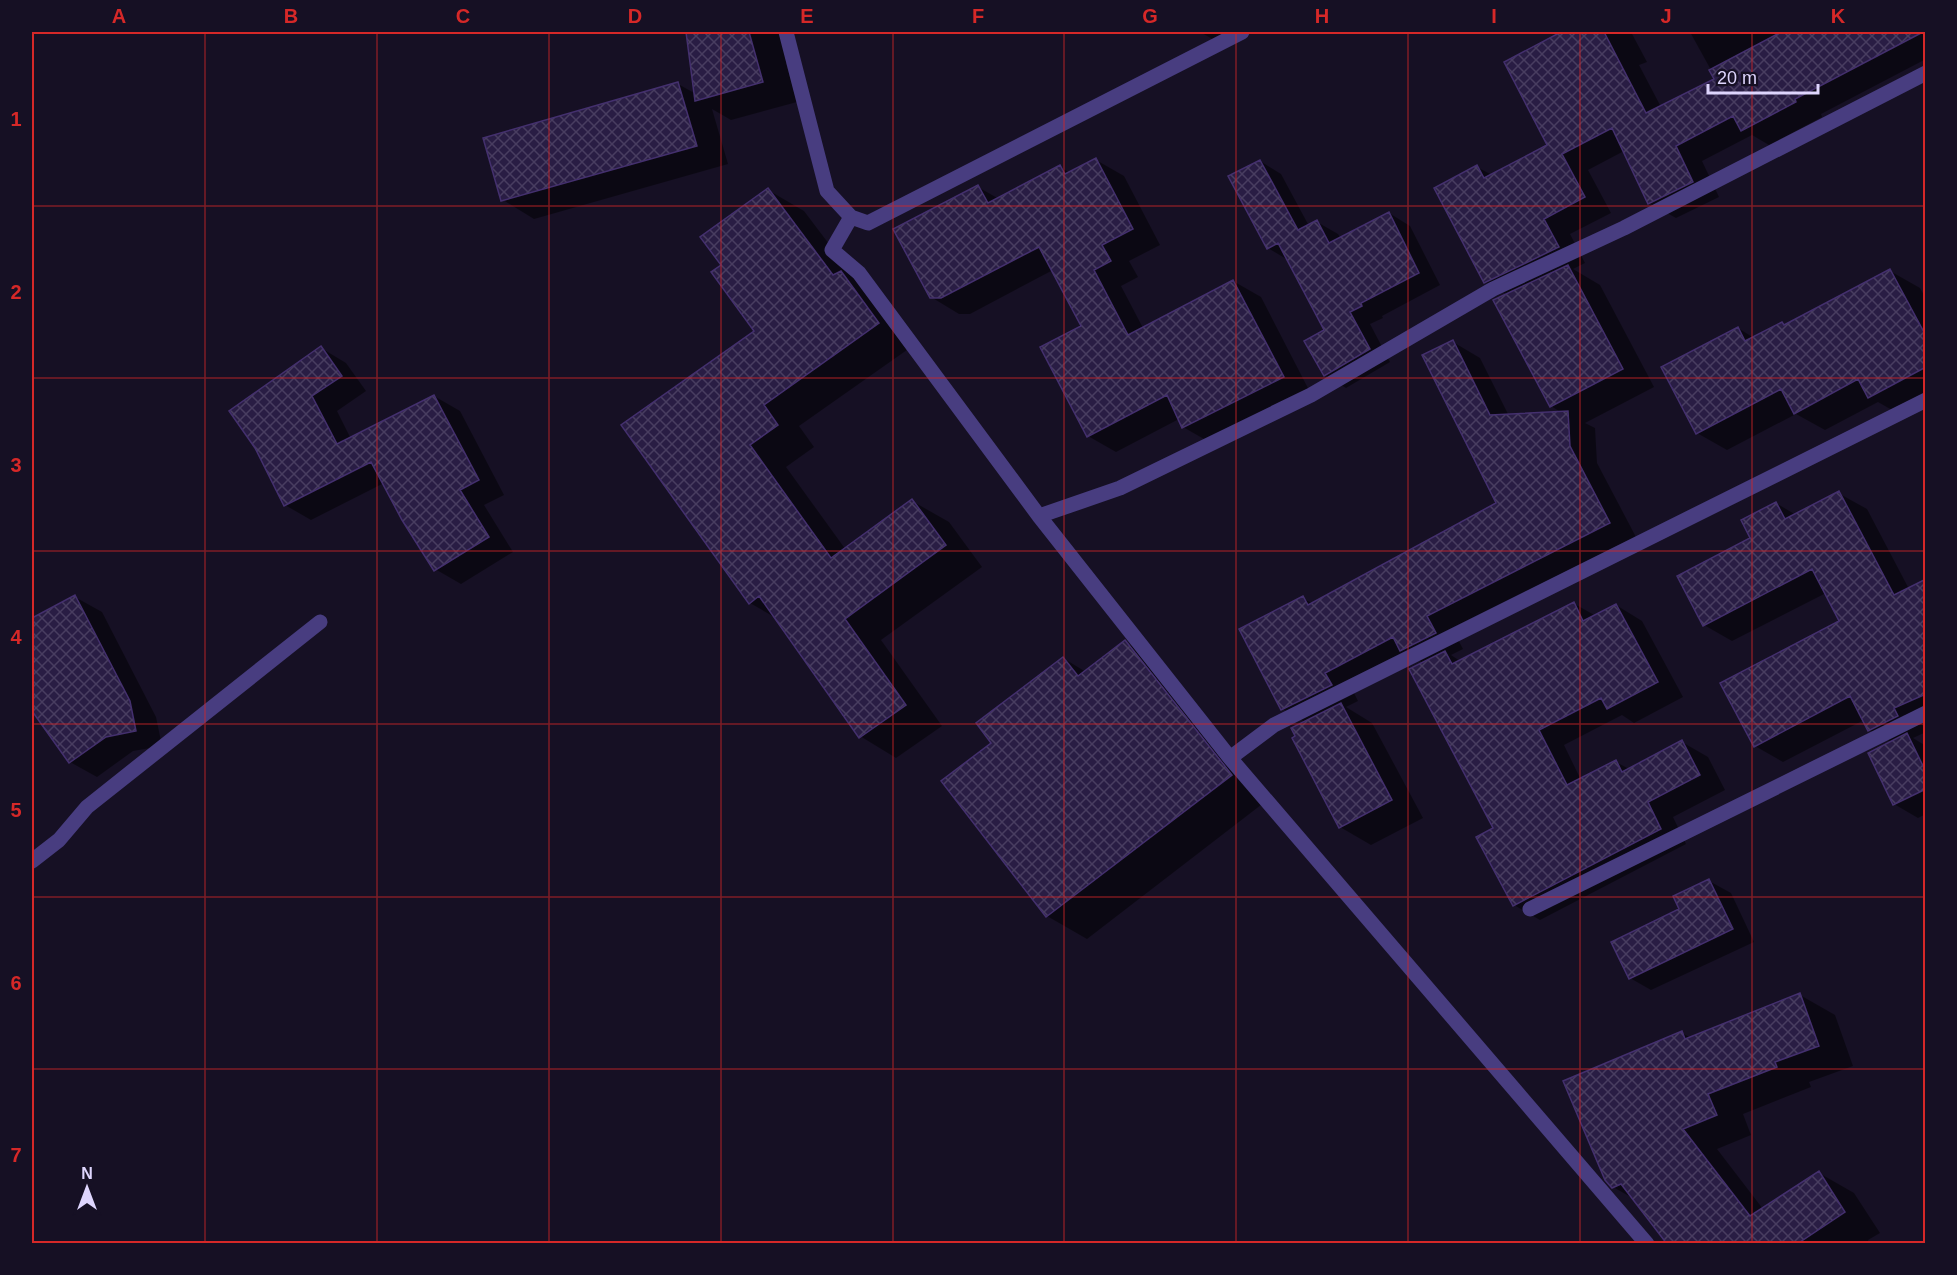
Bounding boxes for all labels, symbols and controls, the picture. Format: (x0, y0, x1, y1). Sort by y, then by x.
text: A (112, 5, 126, 27)
text: B (284, 5, 298, 27)
text: C (456, 5, 470, 27)
text: D (628, 5, 642, 27)
text: E (800, 5, 814, 27)
text: F (972, 5, 984, 27)
text: G (1142, 5, 1158, 27)
text: H (1315, 5, 1329, 27)
text: I (1491, 5, 1497, 27)
text: J (1660, 5, 1672, 27)
text: K (1831, 5, 1846, 27)
scale bar (1708, 57, 1818, 95)
text: 20 m (1717, 68, 1757, 88)
text: 1 (10, 108, 22, 130)
text: 2 (10, 281, 22, 303)
text: 3 (10, 454, 22, 476)
text: 4 (10, 626, 22, 648)
text: 5 (10, 799, 22, 821)
text: 6 (10, 972, 22, 994)
text: 7 (10, 1144, 22, 1166)
north arrow (57, 1158, 117, 1218)
text: N (81, 1165, 93, 1182)

